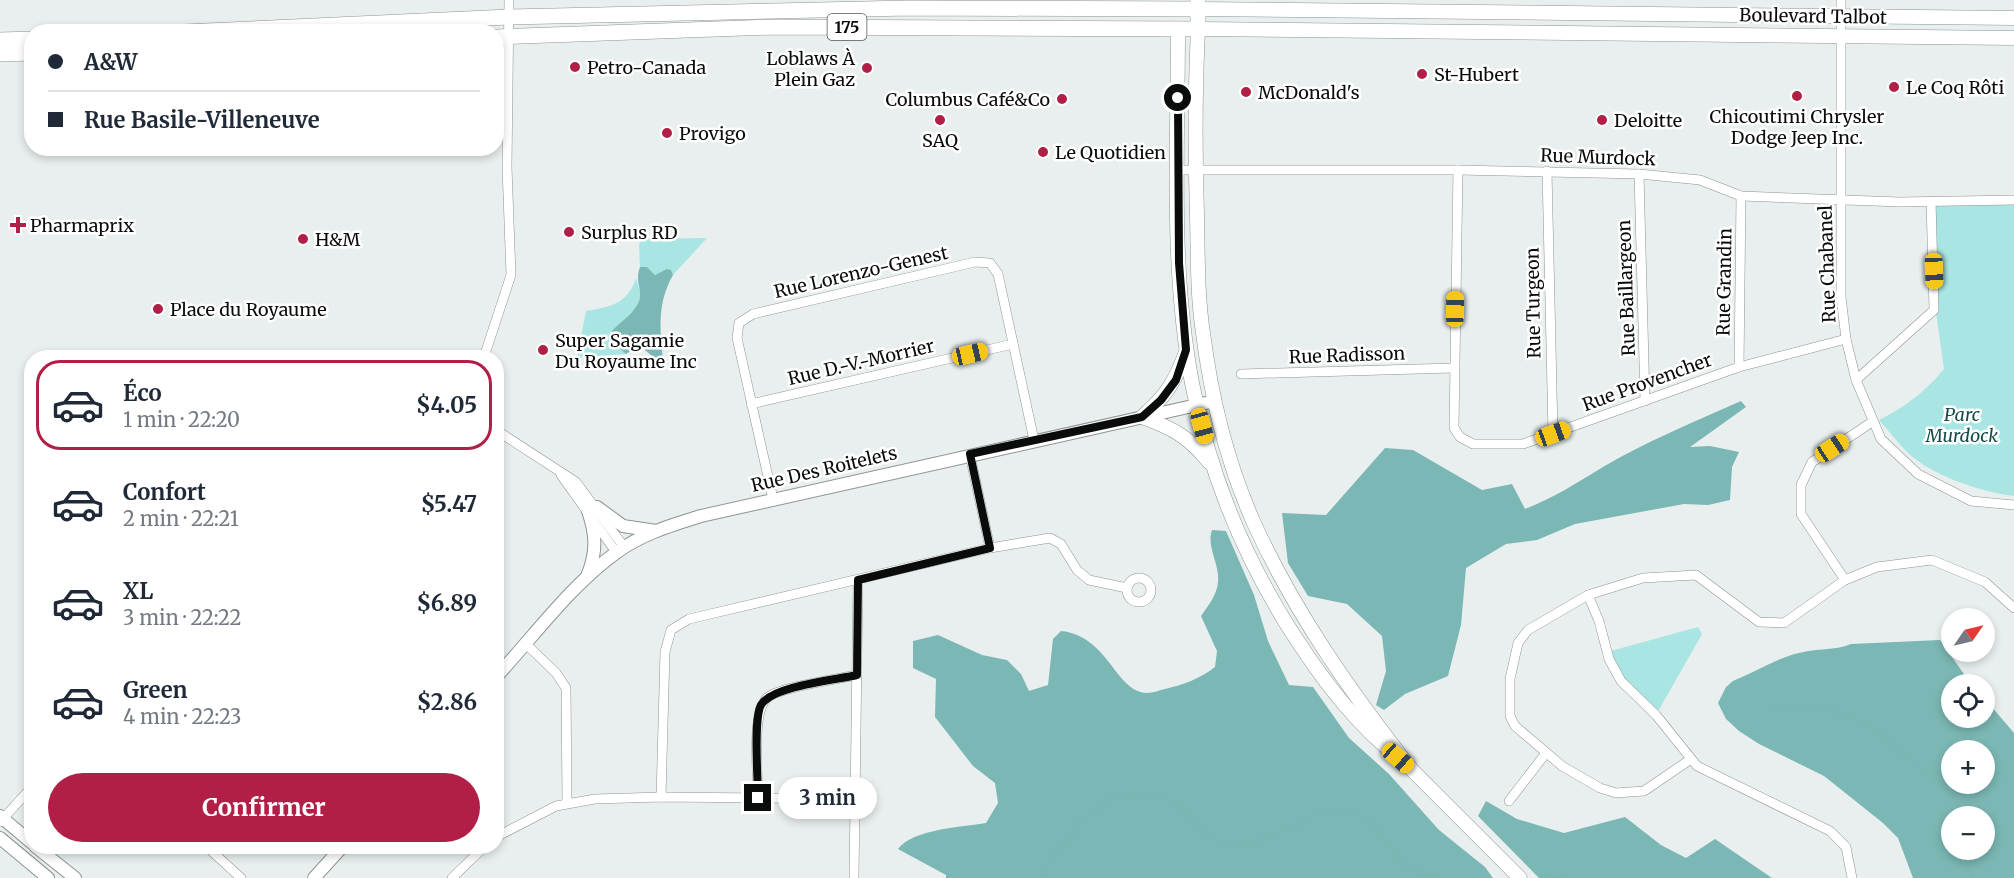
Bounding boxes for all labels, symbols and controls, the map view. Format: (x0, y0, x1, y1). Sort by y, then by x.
street label: Boulevard Talbot (1739, 3, 1887, 29)
road number: 175 (828, 14, 866, 40)
place label: Loblaws À Plein Gaz (766, 47, 855, 91)
text: A&W (84, 48, 137, 76)
place label: Petro-Canada (587, 56, 707, 79)
marker: Petro-Canada (568, 60, 582, 74)
marker: Loblaws À Plein Gaz (860, 61, 874, 75)
place label: St-Hubert (1434, 63, 1519, 86)
marker: St-Hubert (1415, 67, 1429, 81)
place label: Le Coq Rôti (1906, 76, 2005, 99)
marker: Le Coq Rôti (1887, 80, 1901, 94)
place label: McDonald's (1258, 81, 1360, 104)
route start (1164, 84, 1191, 111)
marker: McDonald's (1239, 85, 1253, 99)
place label: Columbus Café&Co (886, 88, 1050, 111)
marker: Chicoutimi Chrysler Dodge Jeep Inc. (1790, 89, 1804, 103)
marker: Columbus Café&Co (1055, 92, 1069, 106)
place label: Chicoutimi Chrysler Dodge Jeep Inc. (1710, 105, 1884, 149)
text: Rue Basile-Villeneuve (84, 106, 320, 134)
place label: Deloitte (1614, 109, 1682, 132)
marker: SAQ (933, 113, 947, 127)
marker: Deloitte (1595, 113, 1609, 127)
place label: Provigo (679, 122, 746, 145)
marker: Provigo (660, 126, 674, 140)
place label: SAQ (922, 129, 960, 152)
place label: Le Quotidien (1055, 141, 1166, 164)
street label: Rue Murdock (1540, 143, 1657, 171)
marker: Le Quotidien (1036, 145, 1050, 159)
street label: Rue Chabanel (1813, 204, 1841, 323)
place label: Pharmaprix (30, 214, 134, 237)
marker: Pharmaprix (11, 218, 25, 232)
street label: Rue Baillargeon (1612, 219, 1640, 357)
place label: Surplus RD (581, 221, 678, 244)
marker: Surplus RD (562, 225, 576, 239)
place label: H&M (315, 228, 360, 251)
street label: Rue Grandin (1712, 228, 1736, 336)
marker: H&M (296, 232, 310, 246)
street label: Rue Lorenzo-Genest (772, 241, 950, 303)
street label: Rue Turgeon (1521, 247, 1545, 359)
car (1924, 253, 1944, 289)
car (1446, 291, 1464, 327)
place label: Place du Royaume (170, 298, 327, 321)
marker: Place du Royaume (151, 302, 165, 316)
place label: Super Sagamie Du Royaume Inc (555, 329, 697, 373)
street label: Rue D.-V.-Morrier (786, 334, 936, 390)
car (950, 341, 990, 367)
street label: Rue Radisson (1288, 341, 1406, 369)
marker: Super Sagamie Du Royaume Inc (536, 343, 550, 357)
street label: Rue Provencher (1579, 348, 1715, 416)
icon: car (51, 378, 105, 432)
text: Éco (123, 379, 162, 407)
text: $4.05 (416, 391, 477, 419)
park label: Parc Murdock (1925, 403, 1998, 447)
car (1189, 406, 1215, 446)
text: 1 min · 22:20 (123, 407, 240, 432)
car (1533, 419, 1573, 449)
car (1812, 431, 1852, 465)
street label: Rue Des Roitelets (749, 441, 899, 497)
icon: car (51, 477, 105, 531)
text: Confort (123, 478, 206, 506)
text: $5.47 (421, 490, 477, 518)
text: 2 min · 22:21 (123, 506, 239, 531)
icon: car (51, 576, 105, 630)
text: XL (123, 577, 153, 605)
text: $6.89 (416, 589, 477, 617)
text: 3 min · 22:22 (123, 605, 241, 630)
north arrow (1941, 608, 1995, 662)
map controls (1941, 608, 1995, 860)
button: locate (1941, 674, 1995, 728)
icon: car (51, 675, 105, 729)
text: Green (123, 676, 187, 704)
text: $2.86 (417, 688, 477, 716)
text: 4 min · 22:23 (123, 704, 242, 729)
car (1379, 739, 1417, 777)
button: + (1941, 740, 1995, 794)
button: Confirmer (48, 773, 480, 842)
callout: 3 min (779, 777, 878, 819)
route end (744, 784, 771, 811)
text: 3 min (799, 785, 856, 810)
button: − (1941, 806, 1995, 860)

